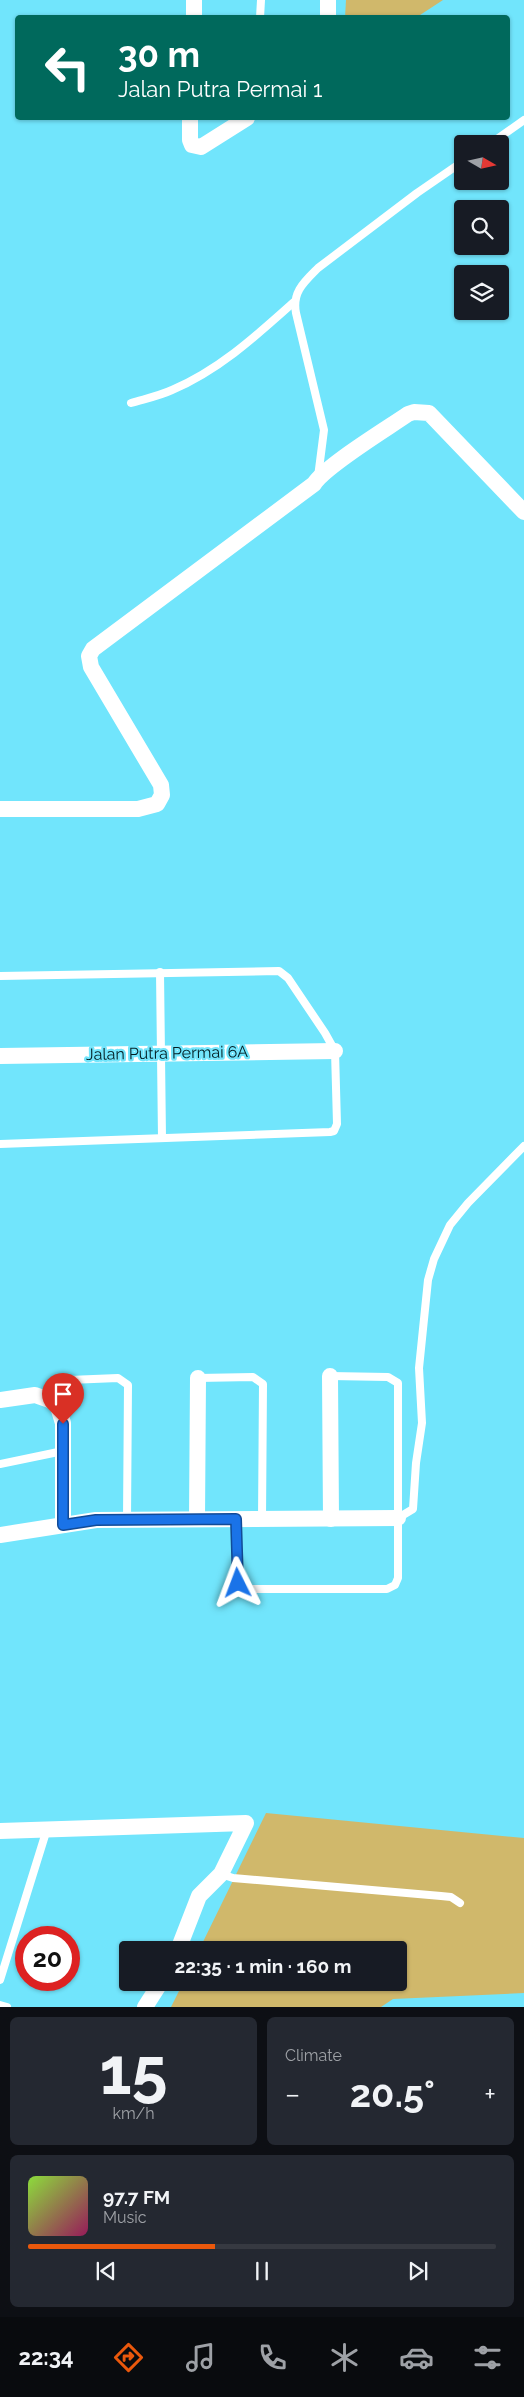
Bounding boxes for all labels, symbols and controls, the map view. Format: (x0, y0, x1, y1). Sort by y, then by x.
text: 30 m (118, 34, 200, 75)
icon: left (35, 35, 100, 100)
text: Jalan Putra Permai 1 (118, 76, 322, 102)
north arrow (454, 135, 509, 190)
map controls (454, 135, 509, 320)
button: search (454, 200, 509, 255)
button: layers (454, 265, 509, 320)
street label: Jalan Putra Permai 6A (86, 1042, 248, 1064)
pin (42, 1373, 84, 1424)
icon: arrive (49, 1380, 77, 1408)
position arrow (211, 1556, 263, 1608)
speed limit sign: 20 (15, 1926, 80, 1991)
text: 22:35 · 1 min · 160 m (175, 1955, 351, 1977)
text: 15 (99, 2033, 168, 2109)
text: Climate (285, 2046, 342, 2065)
text: 20.5° (350, 2071, 435, 2116)
text: − (285, 2078, 300, 2111)
text: + (484, 2078, 496, 2111)
text: km/h (112, 2104, 155, 2123)
text: 97.7 FM (103, 2186, 170, 2208)
text: Music (103, 2208, 147, 2227)
icon: previous (92, 2257, 120, 2285)
icon: pause (248, 2257, 276, 2285)
icon: next (404, 2257, 432, 2285)
icon: directions (111, 2340, 146, 2375)
icon: music (183, 2340, 218, 2375)
icon: phone (255, 2340, 290, 2375)
icon: climate (327, 2340, 362, 2375)
icon: car (399, 2340, 434, 2375)
icon: filters (470, 2340, 505, 2375)
text: 22:34 (18, 2344, 74, 2370)

